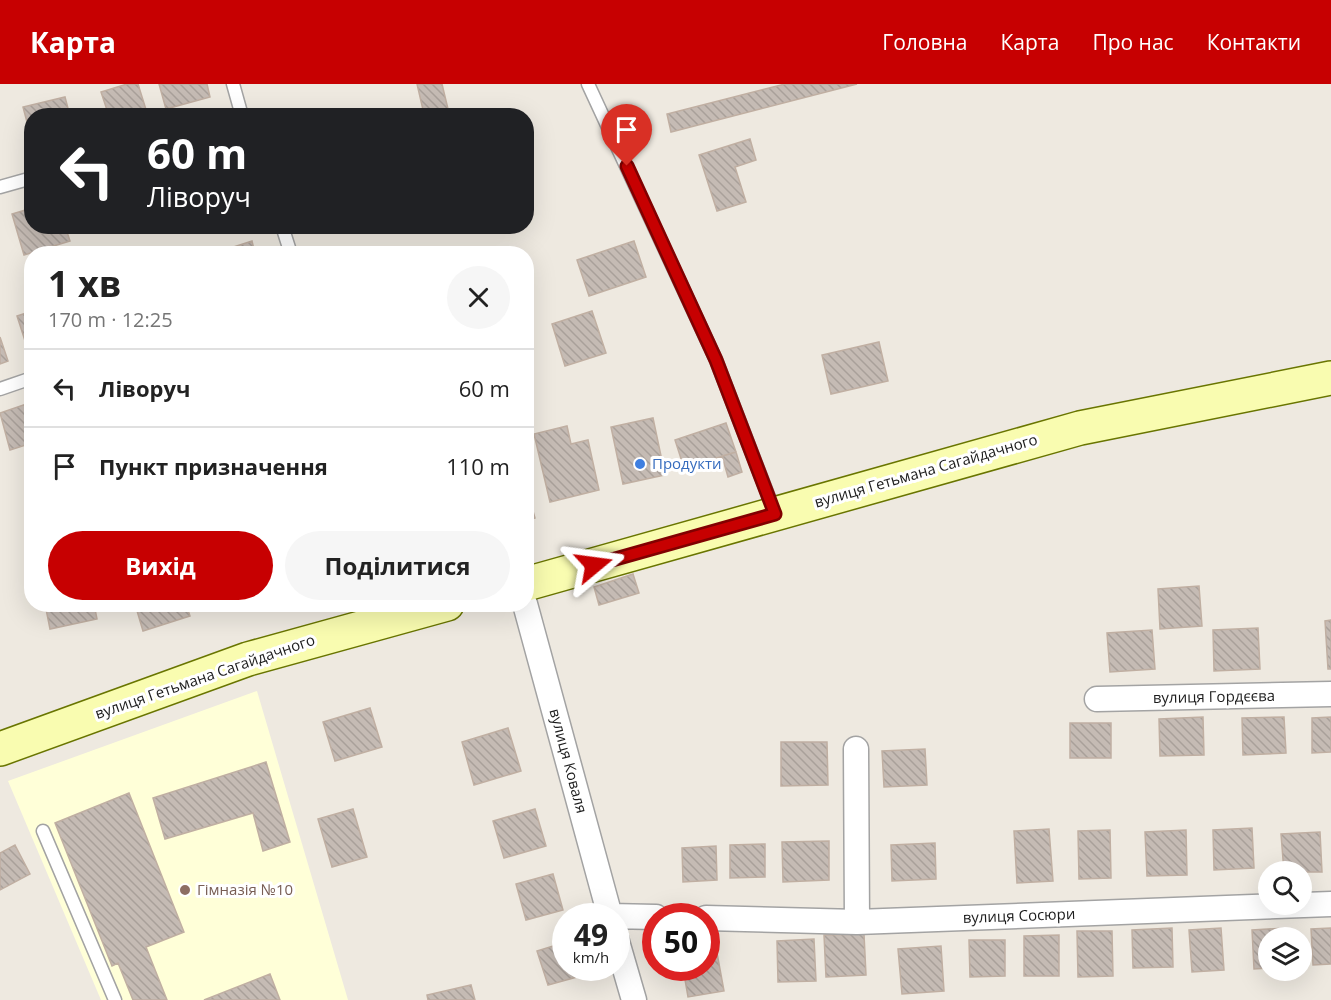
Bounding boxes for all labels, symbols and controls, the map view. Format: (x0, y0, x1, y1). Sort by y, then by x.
text: Карта (30, 23, 116, 61)
text: Головна (882, 28, 967, 56)
text: Карта (1000, 28, 1059, 56)
text: Про нас (1092, 28, 1174, 56)
text: Контакти (1207, 28, 1301, 56)
pin (601, 104, 652, 166)
icon: arrive (610, 113, 643, 146)
text: 60 m (147, 124, 247, 181)
icon: left (48, 132, 126, 210)
text: Ліворуч (147, 178, 251, 215)
text: 1 хв (48, 259, 121, 308)
button: close (447, 266, 510, 329)
text: 170 m · 12:25 (48, 306, 173, 333)
icon: left (48, 372, 81, 405)
text: Ліворуч (99, 373, 190, 403)
text: 60 m (459, 373, 510, 403)
street label: вулиця Гетьмана Сагайдачного (812, 429, 1040, 512)
icon: arrive (48, 450, 81, 483)
text: Пункт призначення (99, 451, 328, 481)
text: 110 m (446, 451, 510, 481)
place label: Продукти (652, 453, 722, 473)
marker: Продукти (633, 457, 647, 471)
button: Вихід (48, 531, 273, 600)
button: Поділитися (285, 531, 510, 600)
position arrow (562, 533, 626, 597)
street label: вулиця Гетьмана Сагайдачного (92, 629, 317, 723)
street label: вулиця Гордєєва (1153, 685, 1275, 707)
street label: вулиця Коваля (545, 706, 593, 815)
map controls (1258, 861, 1312, 981)
button: search (1258, 861, 1312, 915)
place label: Гімназія №10 (197, 879, 293, 899)
marker: Гімназія №10 (178, 883, 192, 897)
speed limit sign: 50 (642, 903, 720, 981)
street label: вулиця Сосюри (962, 903, 1076, 927)
text: 49 (574, 914, 608, 955)
button: layers (1258, 927, 1312, 981)
text: km/h (573, 947, 609, 967)

